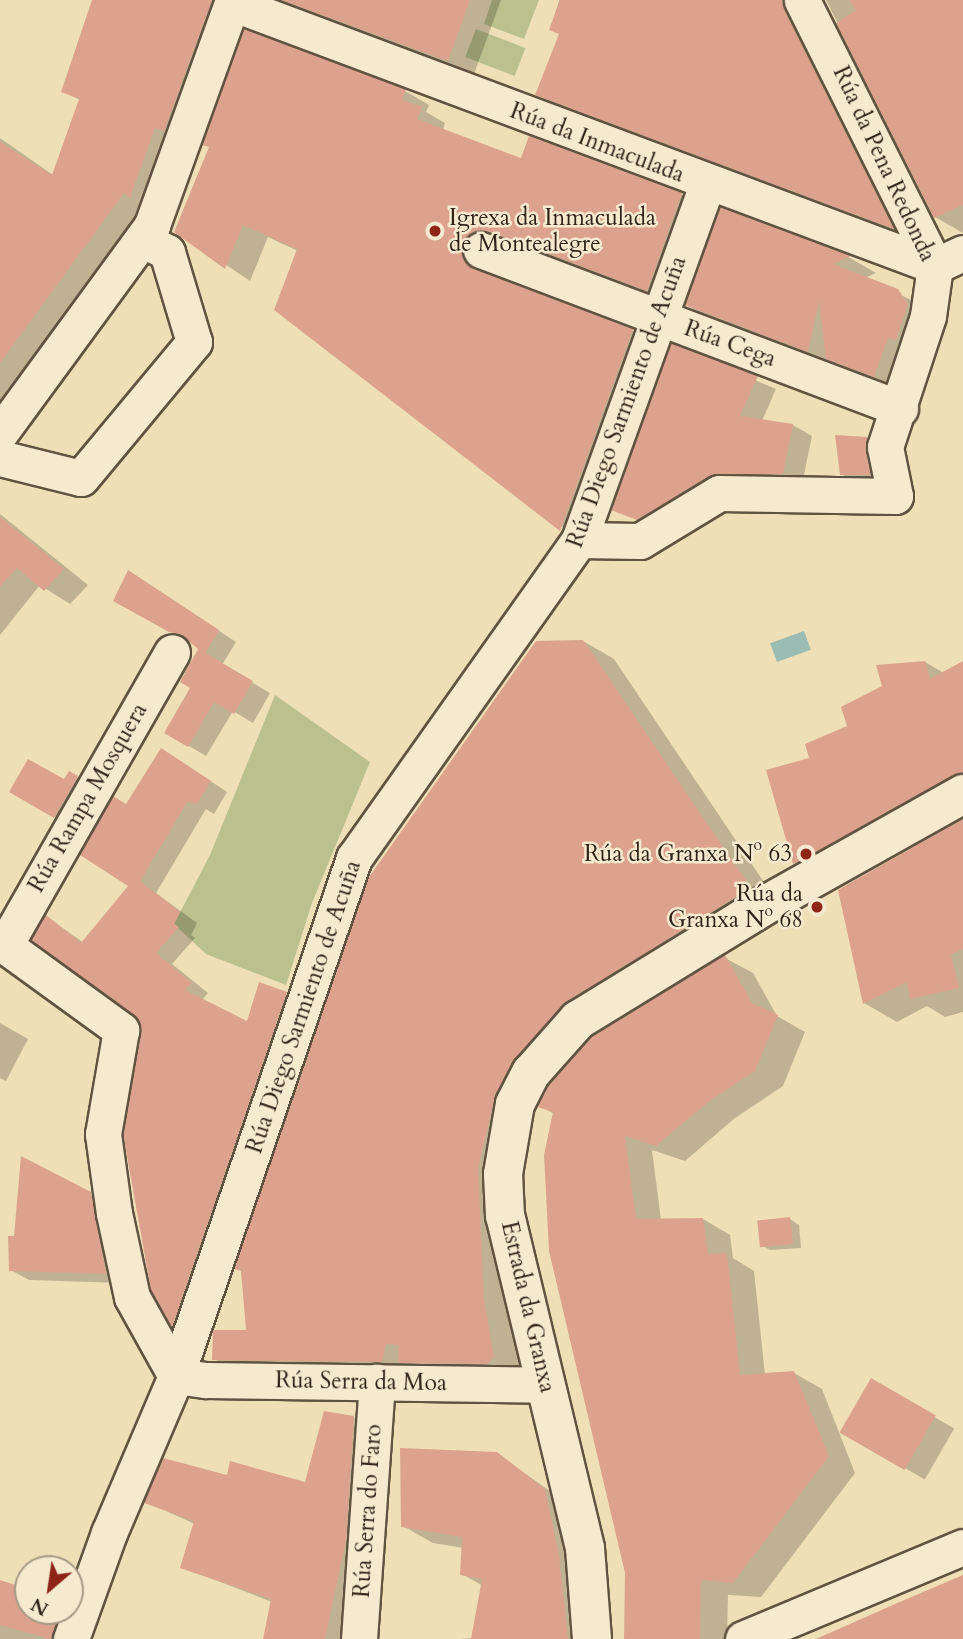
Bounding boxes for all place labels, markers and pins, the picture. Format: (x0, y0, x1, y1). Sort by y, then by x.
place label: Igrexa da Inmaculada de Montealegre (449, 204, 656, 258)
marker: Igrexa da Inmaculada de Montealegre (427, 223, 443, 239)
place label: Rúa da Granxa Nº 63 (584, 840, 792, 868)
marker: Rúa da Granxa Nº 63 (798, 846, 814, 862)
place label: Rúa da Granxa Nº 68 (668, 880, 803, 934)
marker: Rúa da Granxa Nº 68 (809, 899, 825, 915)

